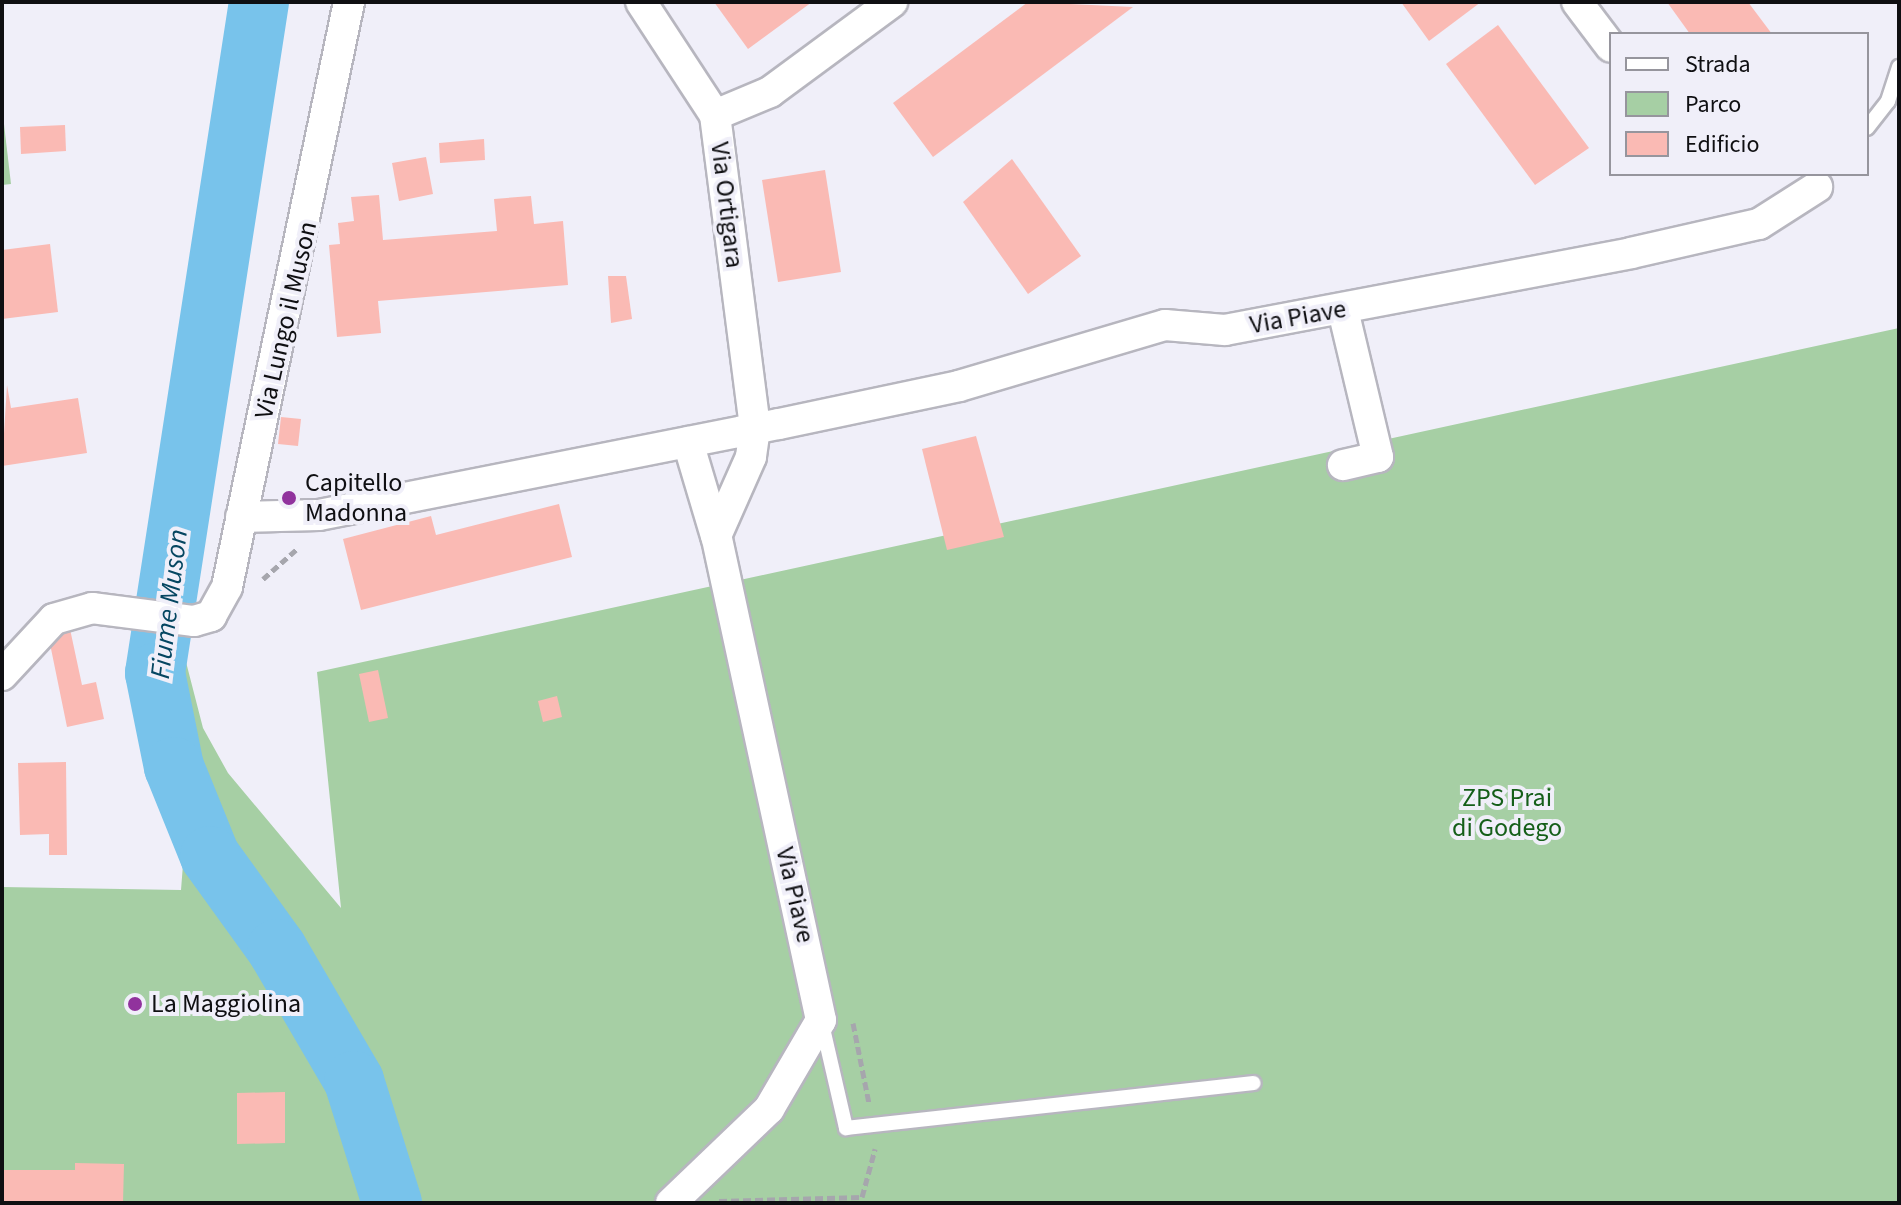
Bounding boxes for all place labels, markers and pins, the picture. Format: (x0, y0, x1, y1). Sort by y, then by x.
place label: Capitello Madonna (305, 467, 407, 528)
marker: Capitello Madonna (280, 489, 298, 507)
place label: La Maggiolina (151, 988, 301, 1020)
marker: La Maggiolina (126, 995, 144, 1013)

